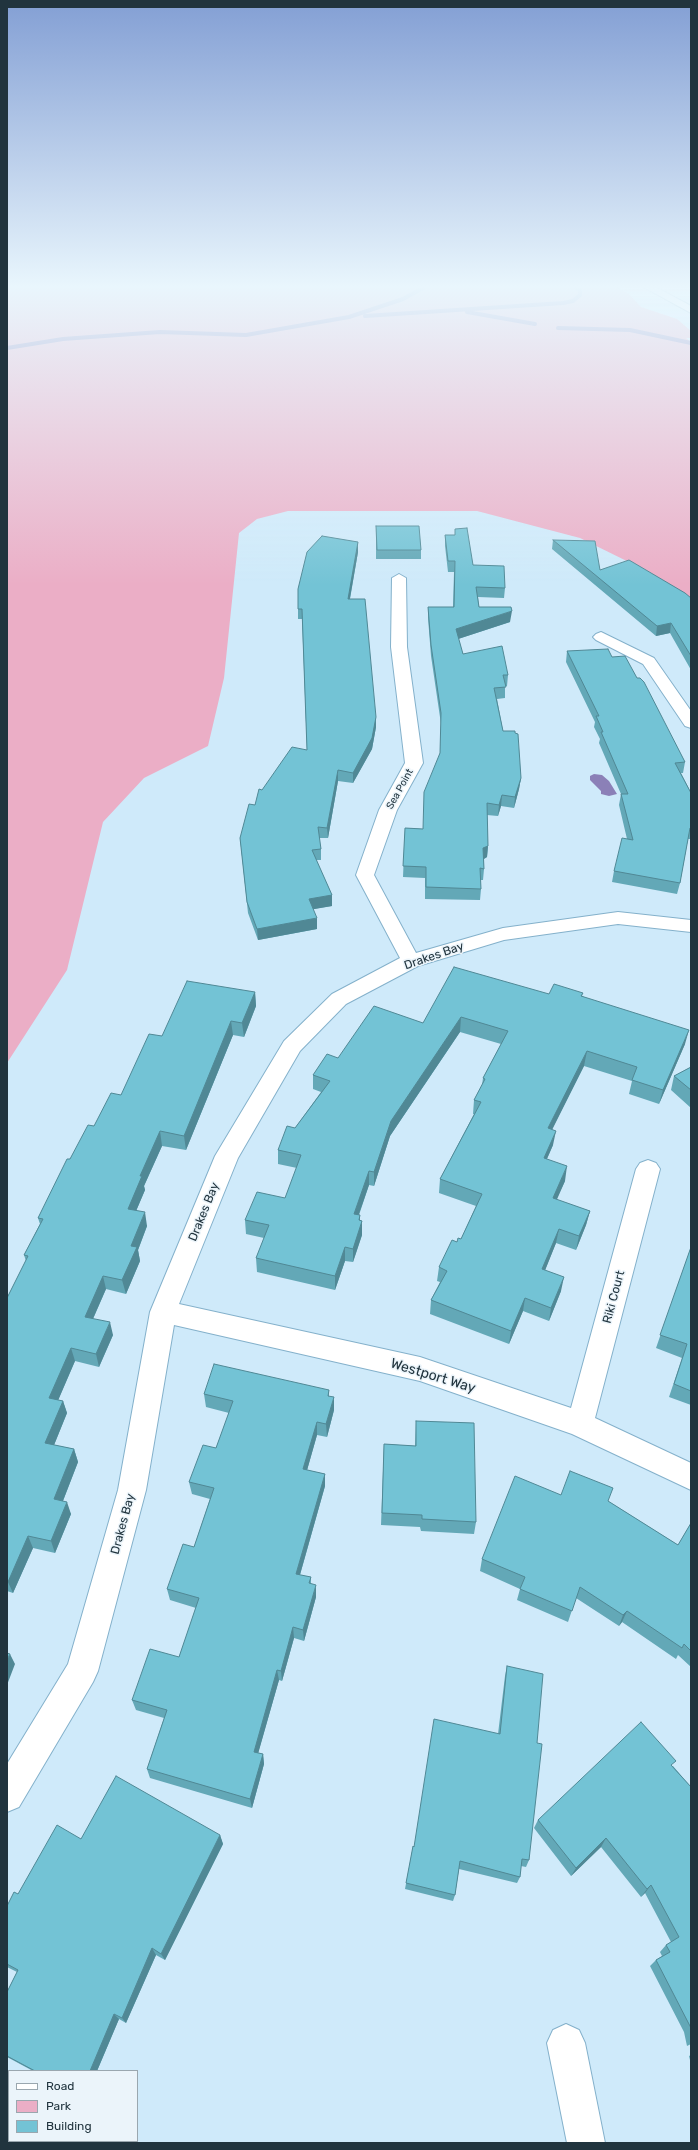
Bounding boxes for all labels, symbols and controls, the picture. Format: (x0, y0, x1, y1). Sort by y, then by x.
street label: Sea Point (384, 767, 416, 811)
street label: Drakes Bay (402, 939, 466, 973)
street label: Drakes Bay (186, 1180, 222, 1244)
street label: Riki Court (600, 1269, 628, 1325)
street label: Westport Way (388, 1355, 478, 1397)
street label: Drakes Bay (108, 1492, 138, 1556)
legend (8, 2070, 138, 2142)
text: Road (46, 2079, 74, 2093)
text: Park (46, 2099, 71, 2113)
text: Building (46, 2119, 92, 2133)

